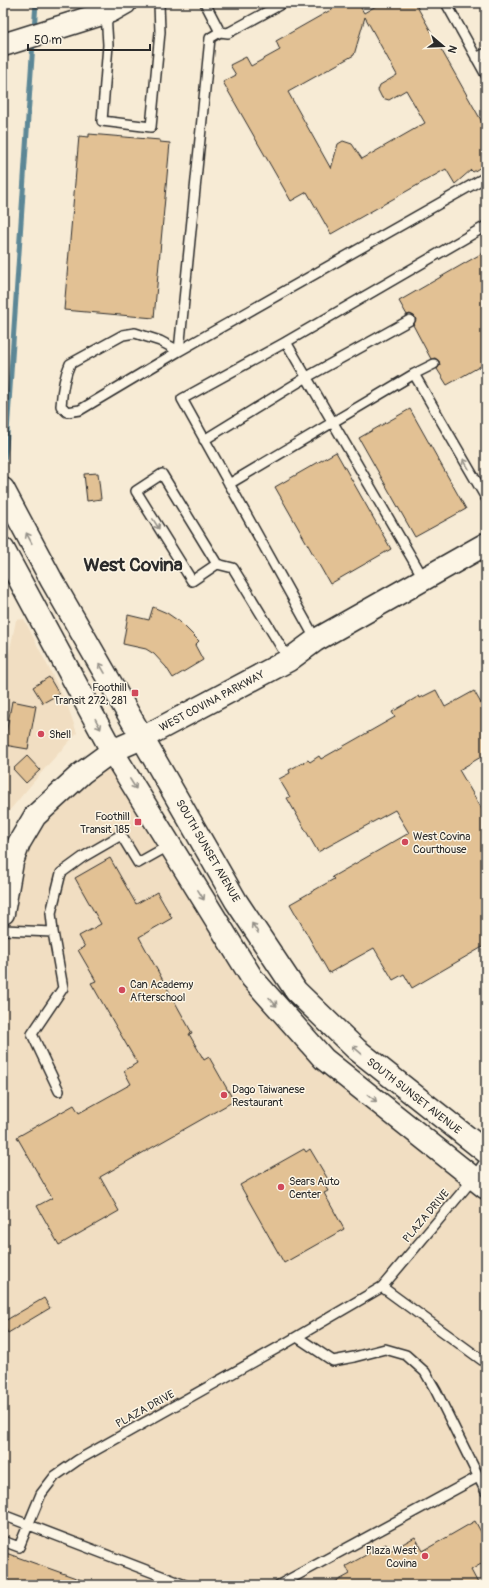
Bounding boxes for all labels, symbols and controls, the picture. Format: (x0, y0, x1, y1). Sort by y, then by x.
scale bar (28, 26, 150, 52)
north arrow (423, 26, 463, 66)
text: 50 m (34, 33, 62, 48)
text: N (444, 43, 459, 55)
one-way arrow (462, 458, 470, 470)
one-way arrow (153, 518, 161, 530)
one-way arrow (24, 532, 32, 544)
district label: West Covina (83, 553, 183, 577)
one-way arrow (97, 662, 105, 674)
street label: WEST COVINA PARKWAY (157, 667, 267, 734)
place label: Foothill Transit 272, 281 (54, 681, 127, 707)
marker: Foothill Transit 272, 281 (130, 688, 140, 698)
one-way arrow (94, 718, 102, 730)
place label: Shell (49, 728, 71, 741)
marker: Shell (36, 729, 46, 739)
one-way arrow (129, 778, 137, 790)
street label: SOUTH SUNSET AVENUE (173, 797, 243, 905)
place label: Foothill Transit 185 (80, 810, 130, 836)
marker: Foothill Transit 185 (133, 817, 143, 827)
place label: West Covina Courthouse (413, 830, 470, 856)
marker: West Covina Courthouse (400, 837, 410, 847)
one-way arrow (197, 889, 205, 901)
one-way arrow (251, 923, 259, 934)
place label: Can Academy Afterschool (130, 978, 194, 1004)
marker: Can Academy Afterschool (117, 985, 127, 995)
one-way arrow (268, 997, 277, 1007)
one-way arrow (352, 1045, 362, 1054)
street label: SOUTH SUNSET AVENUE (364, 1055, 464, 1137)
place label: Dago Taiwanese Restaurant (232, 1083, 305, 1109)
marker: Dago Taiwanese Restaurant (219, 1090, 229, 1100)
one-way arrow (367, 1093, 377, 1102)
place label: Sears Auto Center (289, 1175, 340, 1201)
marker: Sears Auto Center (276, 1182, 286, 1192)
street label: PLAZA DRIVE (400, 1187, 452, 1245)
street label: PLAZA DRIVE (113, 1387, 177, 1430)
place label: Plaza West Covina (366, 1544, 418, 1570)
marker: Plaza West Covina (420, 1551, 430, 1561)

